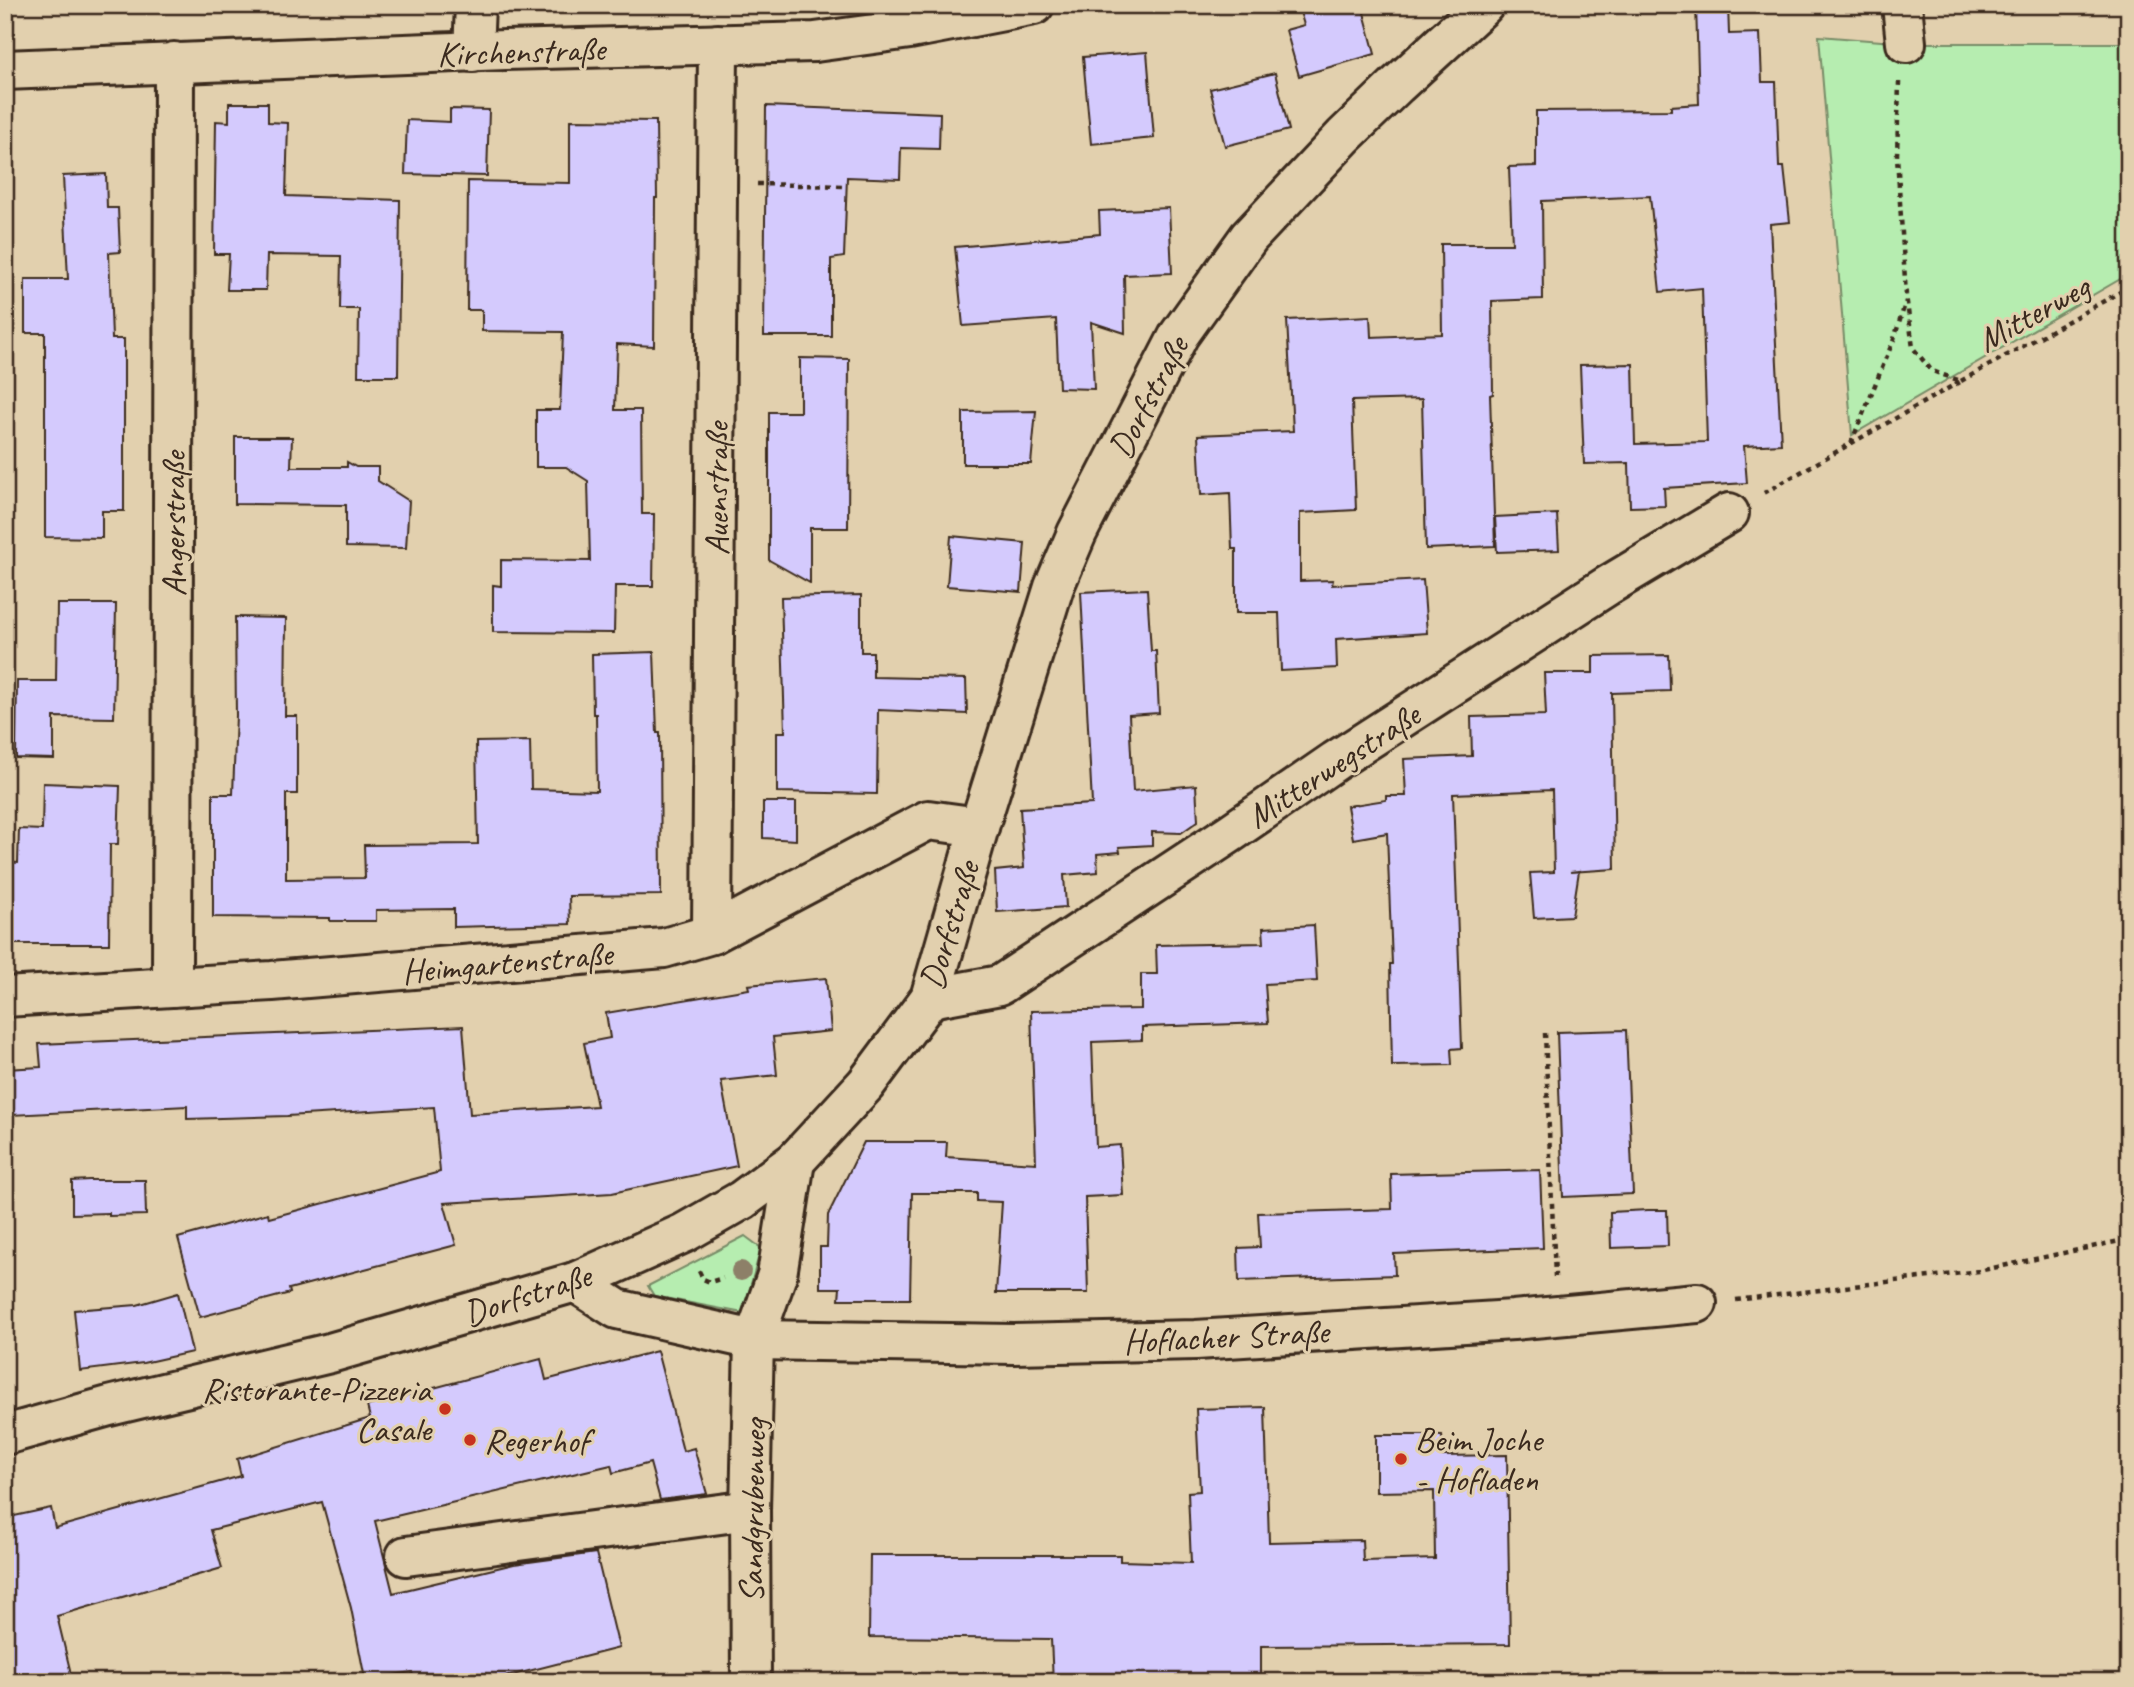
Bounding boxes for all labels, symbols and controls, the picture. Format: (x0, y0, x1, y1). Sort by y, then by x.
street label: Kirchenstraße (436, 26, 608, 77)
street label: Mitterweg (1969, 263, 2099, 362)
street label: Dorfstraße (1098, 326, 1200, 466)
street label: Auenstraße (694, 420, 739, 556)
street label: Angerstraße (151, 449, 196, 596)
street label: Mitterwegstraße (1238, 691, 1431, 838)
street label: Dorfstraße (909, 853, 991, 994)
street label: Heimgartenstraße (400, 931, 617, 994)
street label: Dorfstraße (458, 1252, 599, 1336)
street label: Hoflacher Straße (1122, 1309, 1332, 1364)
place label: Ristorante-Pizzeria Casale (202, 1367, 434, 1452)
marker: Ristorante-Pizzeria Casale (437, 1401, 453, 1417)
street label: Sandgrubenweg (728, 1416, 777, 1603)
place label: Beim Joche - Hofladen (1415, 1417, 1544, 1502)
place label: Regerhof (484, 1418, 595, 1463)
marker: Regerhof (462, 1432, 478, 1448)
marker: Beim Joche - Hofladen (1393, 1451, 1409, 1467)

